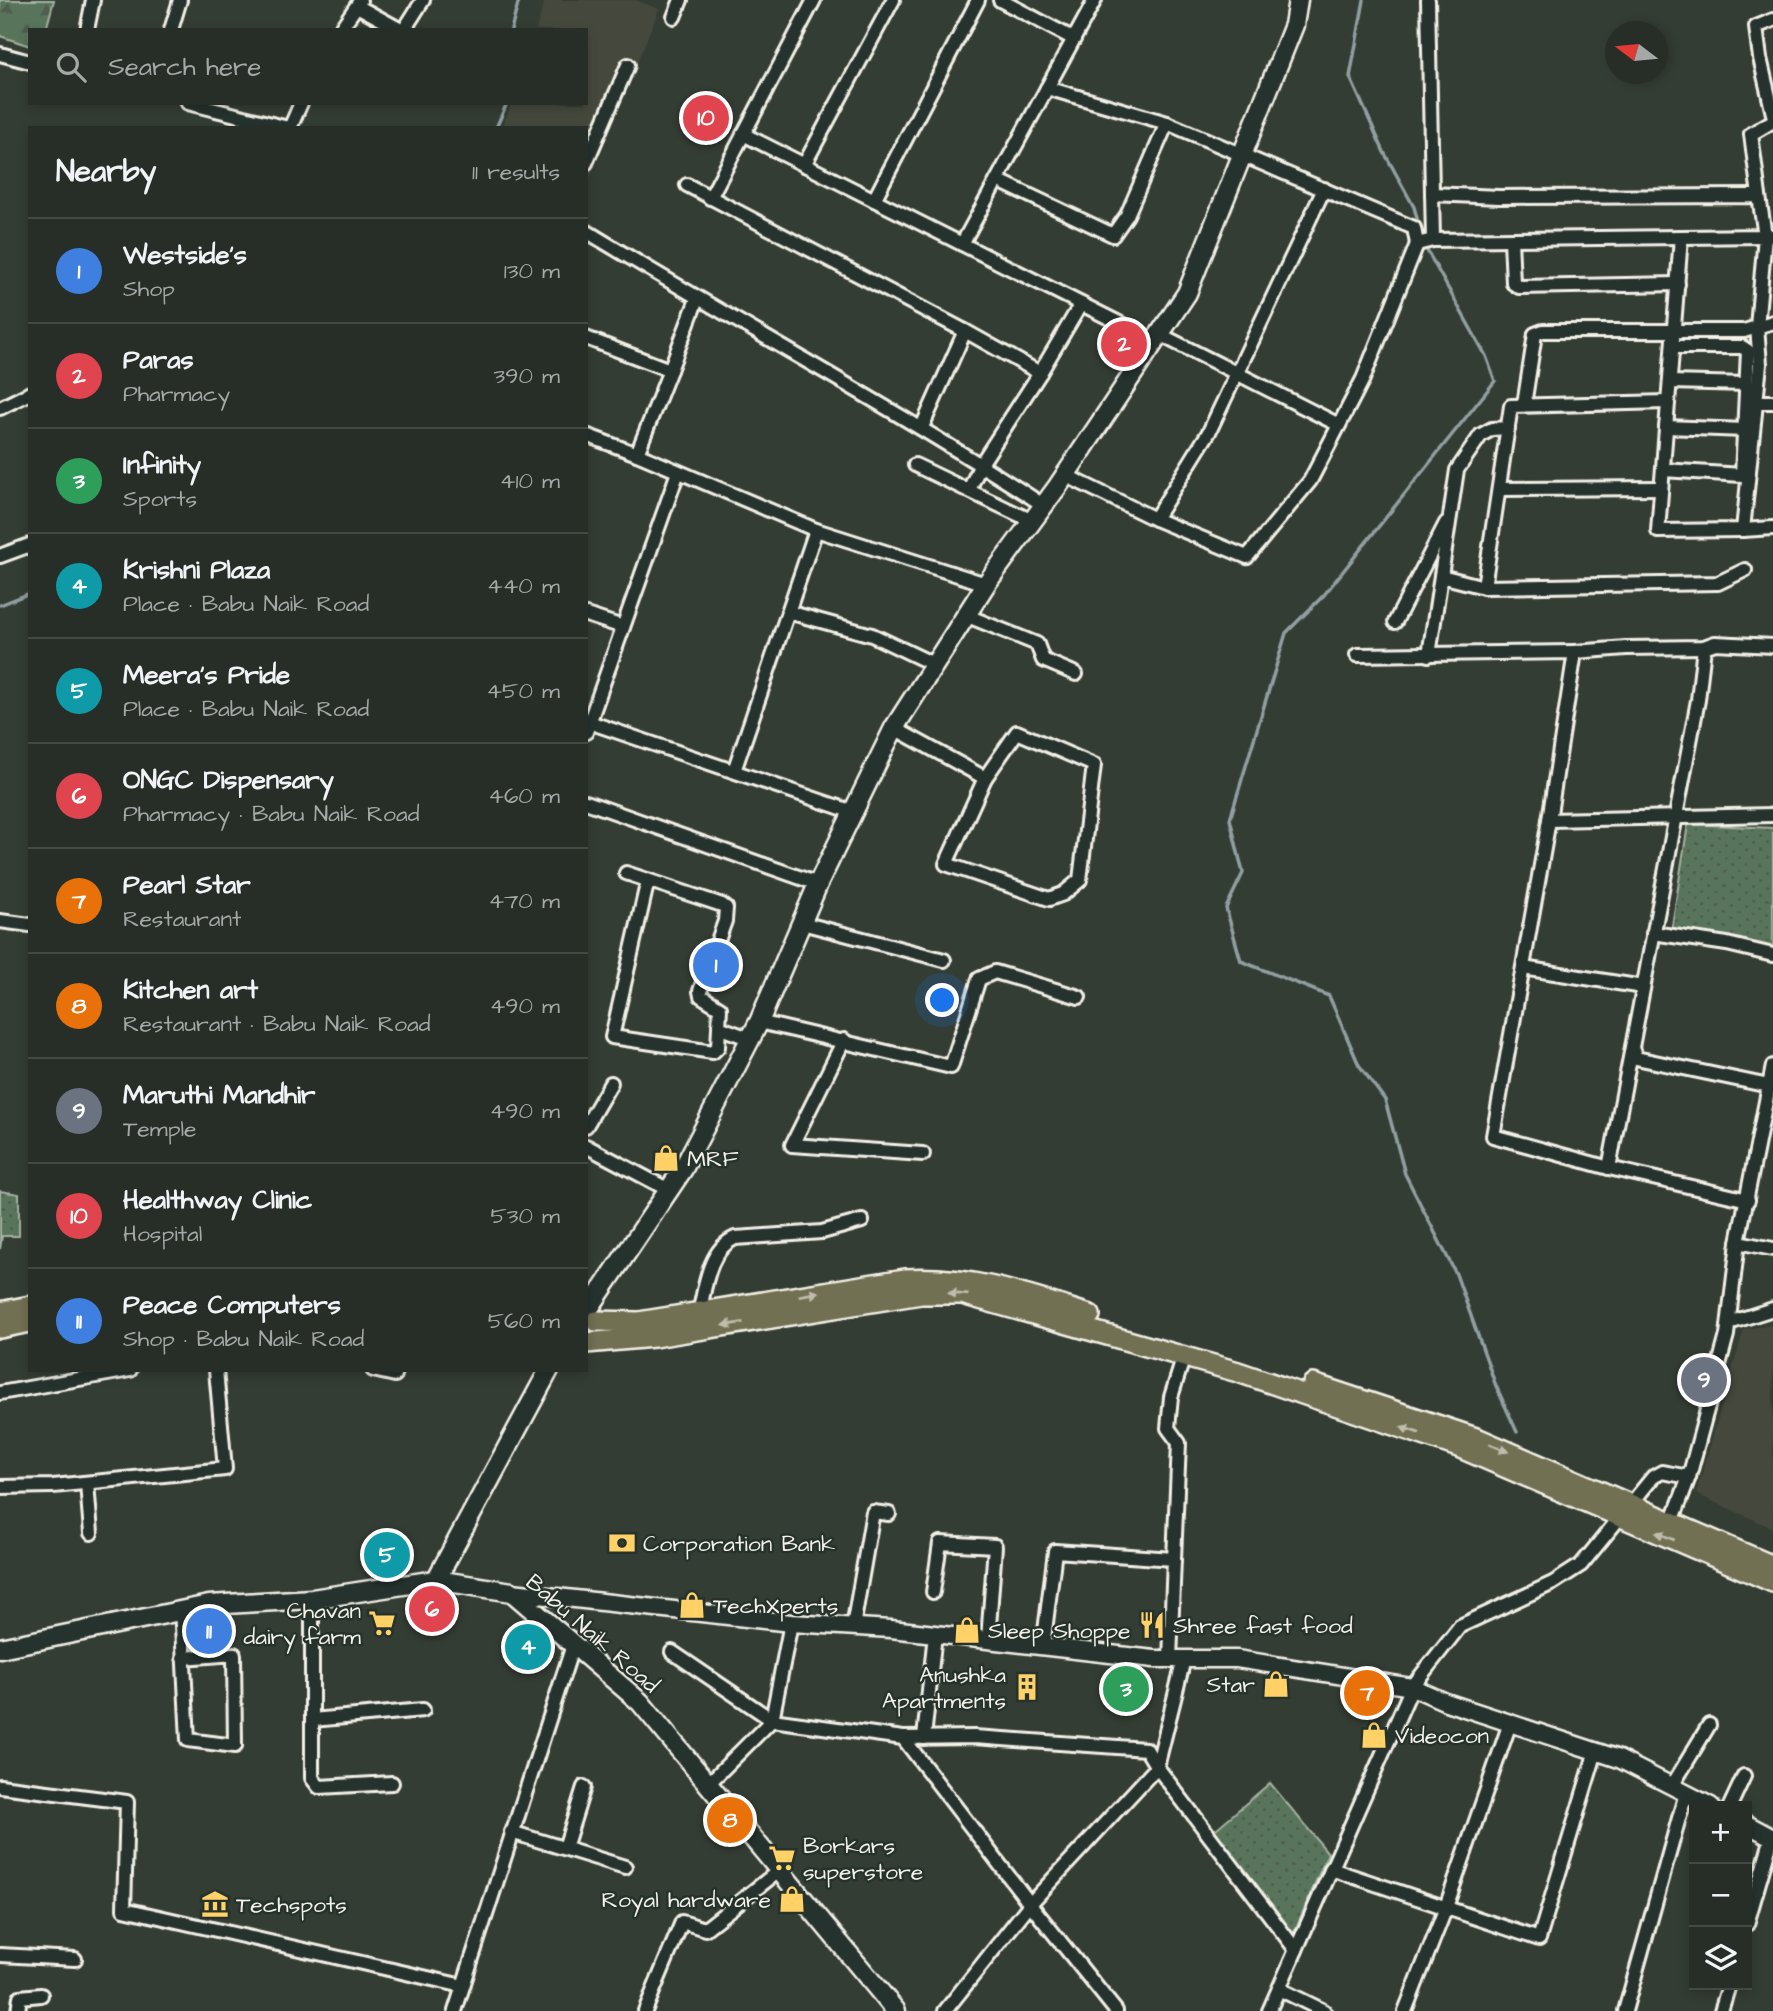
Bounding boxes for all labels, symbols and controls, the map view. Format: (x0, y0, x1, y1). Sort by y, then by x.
north arrow (1605, 21, 1668, 84)
search box (28, 28, 588, 105)
icon: search (52, 48, 90, 86)
text: Search here (108, 49, 261, 85)
pin: 10 (683, 92, 729, 144)
text: Nearby (56, 151, 156, 193)
text: 11 results (472, 156, 560, 188)
text: Westside's (123, 237, 247, 273)
text: 1 (78, 255, 80, 287)
text: 130 m (504, 255, 560, 287)
text: Shop (123, 273, 175, 305)
pin: 2 (1101, 318, 1147, 370)
text: Paras (123, 342, 193, 378)
text: 2 (72, 360, 86, 392)
text: 390 m (494, 360, 560, 392)
text: Pharmacy (123, 378, 230, 410)
text: Infinity (123, 447, 201, 483)
text: 3 (73, 465, 85, 497)
text: 410 m (500, 465, 560, 497)
text: Sports (123, 483, 197, 515)
text: Krishni Plaza (123, 552, 270, 588)
text: 4 (71, 570, 87, 602)
text: 440 m (487, 570, 560, 602)
text: Place · Babu Naik Road (123, 588, 369, 620)
text: Meera's Pride (123, 657, 290, 693)
text: 5 (71, 675, 87, 707)
text: 450 m (486, 675, 560, 707)
text: Place · Babu Naik Road (123, 693, 369, 725)
text: ONGC Dispensary (123, 762, 334, 798)
text: 6 (72, 780, 86, 812)
text: 460 m (488, 780, 560, 812)
text: Pharmacy · Babu Naik Road (123, 798, 420, 830)
text: Pearl Star (123, 867, 251, 903)
text: 7 (72, 885, 86, 917)
text: 470 m (489, 885, 560, 917)
text: Restaurant (123, 903, 241, 935)
pin: 1 (693, 939, 739, 991)
text: Kitchen art (123, 972, 258, 1008)
your location (925, 983, 959, 1017)
text: 8 (72, 990, 86, 1022)
text: 490 m (490, 990, 560, 1022)
text: Restaurant · Babu Naik Road (123, 1008, 431, 1040)
text: Maruthi Mandhir (123, 1077, 315, 1113)
text: 9 (72, 1095, 86, 1127)
text: 490 m (490, 1095, 560, 1127)
text: Temple (123, 1113, 197, 1145)
shop icon: MRF (651, 1143, 681, 1173)
place label: MRF (687, 1143, 738, 1175)
text: Healthway Clinic (123, 1182, 312, 1218)
text: 10 (70, 1200, 88, 1232)
text: 530 m (490, 1200, 560, 1232)
text: Hospital (123, 1218, 202, 1250)
text: Peace Computers (123, 1287, 341, 1323)
one-way arrow (798, 1288, 820, 1299)
one-way arrow (946, 1289, 968, 1300)
text: 11 (76, 1305, 82, 1337)
text: 560 m (488, 1305, 560, 1337)
one-way arrow (722, 1319, 744, 1330)
text: Shop · Babu Naik Road (123, 1323, 364, 1355)
pin: 9 (1681, 1354, 1727, 1406)
one-way arrow (1399, 1424, 1420, 1435)
one-way arrow (1489, 1442, 1509, 1454)
bank icon: Corporation Bank (607, 1528, 637, 1558)
place label: Corporation Bank (643, 1528, 835, 1560)
pin: 5 (364, 1529, 410, 1581)
one-way arrow (1655, 1530, 1675, 1542)
street label: Babu Naik Road (519, 1567, 666, 1701)
pin: 6 (409, 1583, 455, 1635)
shop icon: TechXperts (677, 1590, 707, 1620)
place label: TechXperts (713, 1590, 838, 1622)
place label: Chavan dairy farm (244, 1595, 361, 1654)
pin: 11 (186, 1605, 232, 1657)
supermarket icon: Chavan dairy farm (367, 1608, 397, 1638)
restaurant icon: Shree fast food (1137, 1610, 1167, 1640)
place label: Shree fast food (1173, 1610, 1353, 1642)
shop icon: Sleep Shoppe (952, 1615, 982, 1645)
place label: Sleep Shoppe (988, 1615, 1130, 1647)
pin: 4 (505, 1621, 551, 1673)
place label: Anushka Apartments (882, 1659, 1006, 1717)
pin: 3 (1103, 1663, 1149, 1715)
pin: 7 (1344, 1667, 1390, 1719)
place label: Star (1207, 1669, 1255, 1701)
shop icon: Star (1261, 1669, 1291, 1699)
building icon: Anushka Apartments (1012, 1672, 1042, 1702)
shop icon: Videocon (1359, 1720, 1389, 1750)
place label: Videocon (1395, 1720, 1489, 1752)
pin: 8 (707, 1794, 753, 1846)
map controls (1689, 1801, 1752, 1990)
button: + (1689, 1801, 1752, 1864)
place label: Borkars superstore (803, 1830, 923, 1888)
supermarket icon: Borkars superstore (767, 1843, 797, 1873)
button: − (1689, 1864, 1752, 1927)
place label: Royal hardware (602, 1884, 771, 1917)
shop icon: Royal hardware (777, 1884, 807, 1914)
museum icon: Techspots (200, 1889, 230, 1919)
place label: Techspots (236, 1889, 347, 1921)
button: layers (1689, 1927, 1752, 1990)

